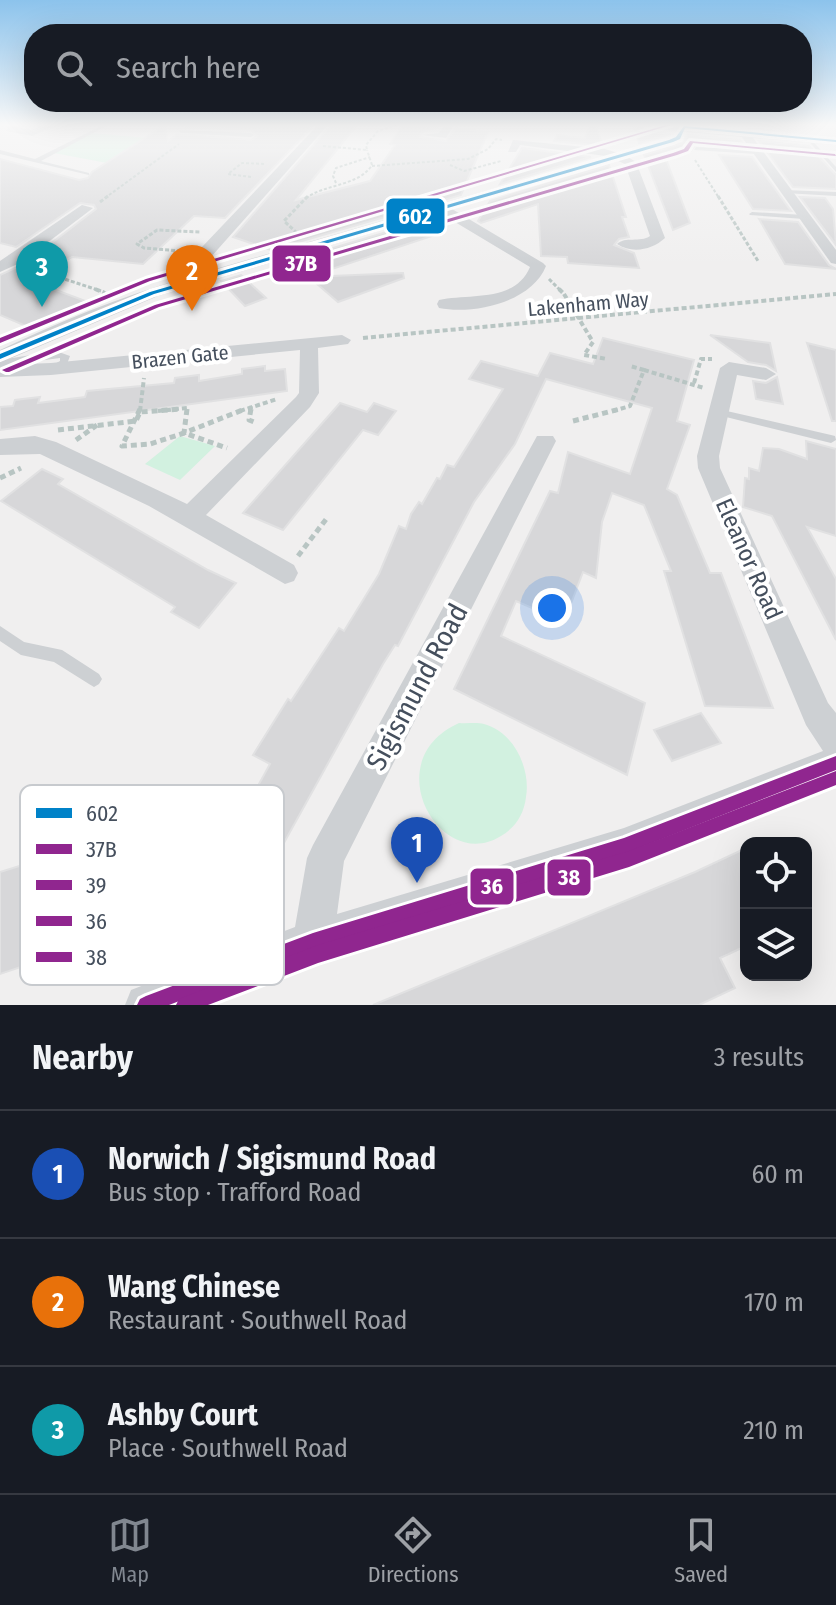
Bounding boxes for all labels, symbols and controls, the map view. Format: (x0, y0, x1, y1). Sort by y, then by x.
search box (24, 24, 812, 112)
icon: search (52, 46, 96, 90)
text: Search here (116, 50, 261, 86)
line badge: 602 (385, 197, 446, 235)
text: 602 (398, 203, 432, 230)
pin: 3 (16, 241, 68, 307)
line badge: 37B (271, 244, 332, 283)
pin: 2 (166, 245, 218, 311)
text: 37B (284, 250, 317, 277)
street label: Lakenham Way (527, 287, 650, 321)
street label: Brazen Gate (130, 340, 230, 374)
street label: Eleanor Road (710, 494, 788, 624)
your location (532, 588, 572, 628)
street label: Sigismund Road (359, 598, 475, 776)
legend (20, 785, 284, 985)
text: 602 (86, 800, 118, 827)
pin: 1 (391, 817, 443, 883)
text: 37B (86, 836, 117, 863)
map controls (740, 837, 812, 981)
button: locate (740, 837, 812, 909)
line badge: 38 (546, 858, 592, 897)
text: 38 (557, 864, 580, 891)
line badge: 36 (469, 867, 515, 906)
text: 39 (86, 872, 106, 899)
text: 36 (480, 873, 503, 900)
text: 36 (86, 908, 107, 935)
button: layers (740, 909, 812, 981)
text: 38 (86, 944, 107, 971)
text: Nearby (32, 1037, 133, 1078)
text: 3 results (714, 1042, 804, 1073)
text: Norwich / Sigismund Road (108, 1141, 436, 1177)
text: 1 (53, 1159, 64, 1190)
text: 60 m (751, 1159, 804, 1190)
text: Bus stop · Trafford Road (108, 1177, 361, 1208)
text: Wang Chinese (108, 1269, 280, 1305)
text: 2 (52, 1287, 64, 1318)
text: 170 m (744, 1287, 804, 1318)
text: Restaurant · Southwell Road (108, 1305, 407, 1336)
text: Ashby Court (108, 1397, 258, 1433)
text: 3 (52, 1415, 64, 1446)
text: 210 m (743, 1415, 804, 1446)
text: Place · Southwell Road (108, 1433, 348, 1464)
tab: Map (108, 1513, 152, 1588)
tab: Directions (368, 1513, 459, 1588)
tab: Saved (674, 1513, 728, 1588)

